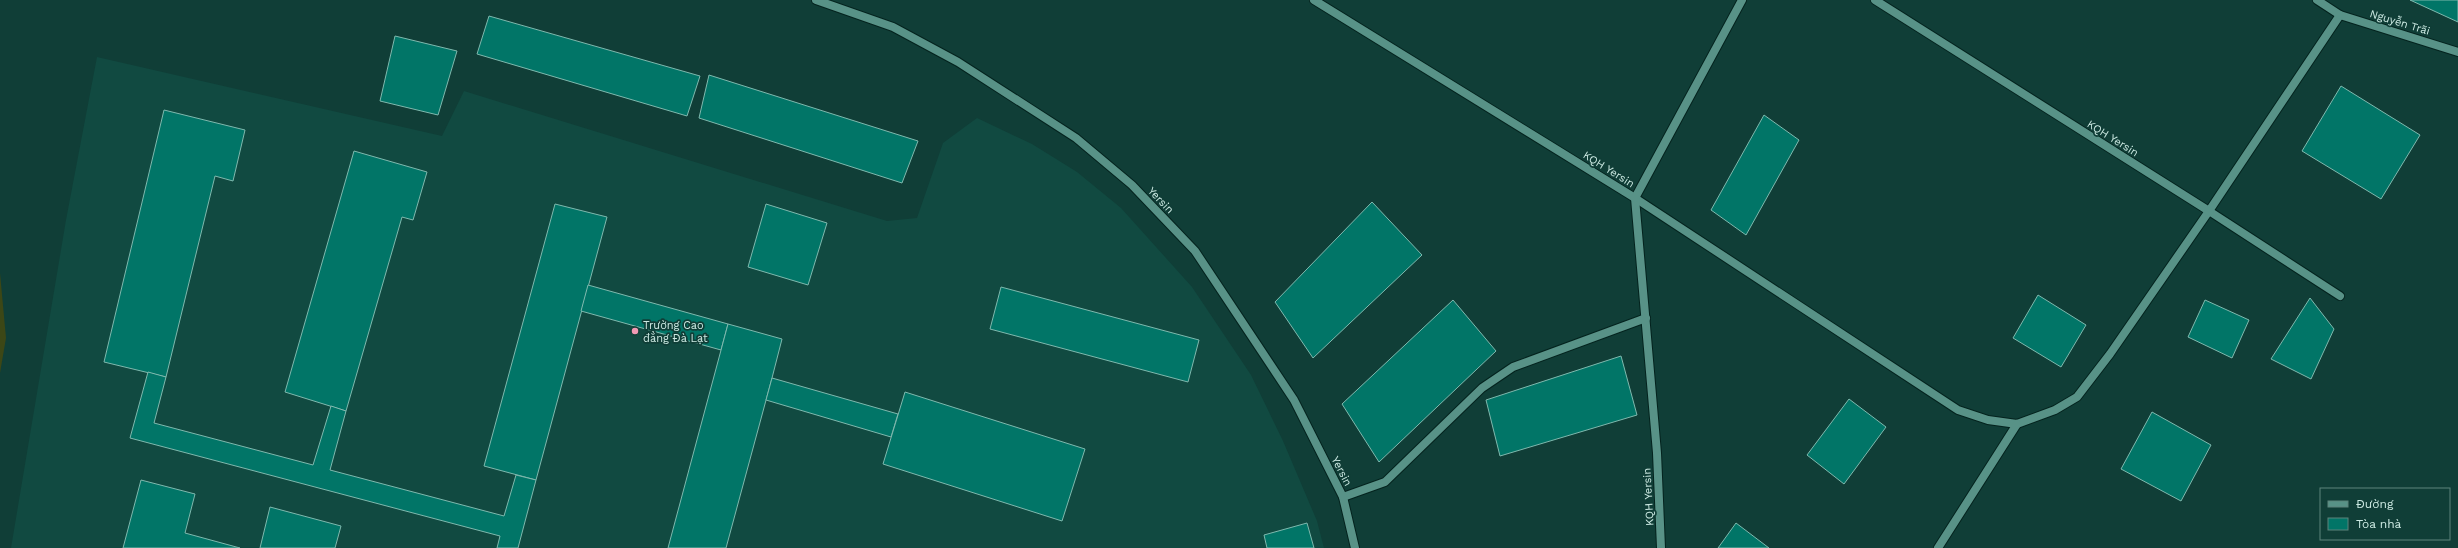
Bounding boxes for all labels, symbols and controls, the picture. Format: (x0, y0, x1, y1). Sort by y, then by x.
street label: Nguyễn Trãi (2368, 6, 2432, 38)
street label: KQH Yersin (2085, 118, 2141, 159)
street label: KQH Yersin (1581, 149, 1637, 190)
street label: Yersin (1145, 184, 1176, 216)
place label: Trường Cao đẳng Đà Lạt (643, 319, 708, 345)
marker: Trường Cao đẳng Đà Lạt (630, 326, 640, 336)
street label: Yersin (1329, 454, 1355, 488)
street label: KQH Yersin (1640, 468, 1657, 526)
legend (2320, 488, 2450, 540)
text: Đường (2356, 497, 2394, 511)
text: Tòa nhà (2356, 517, 2402, 531)

